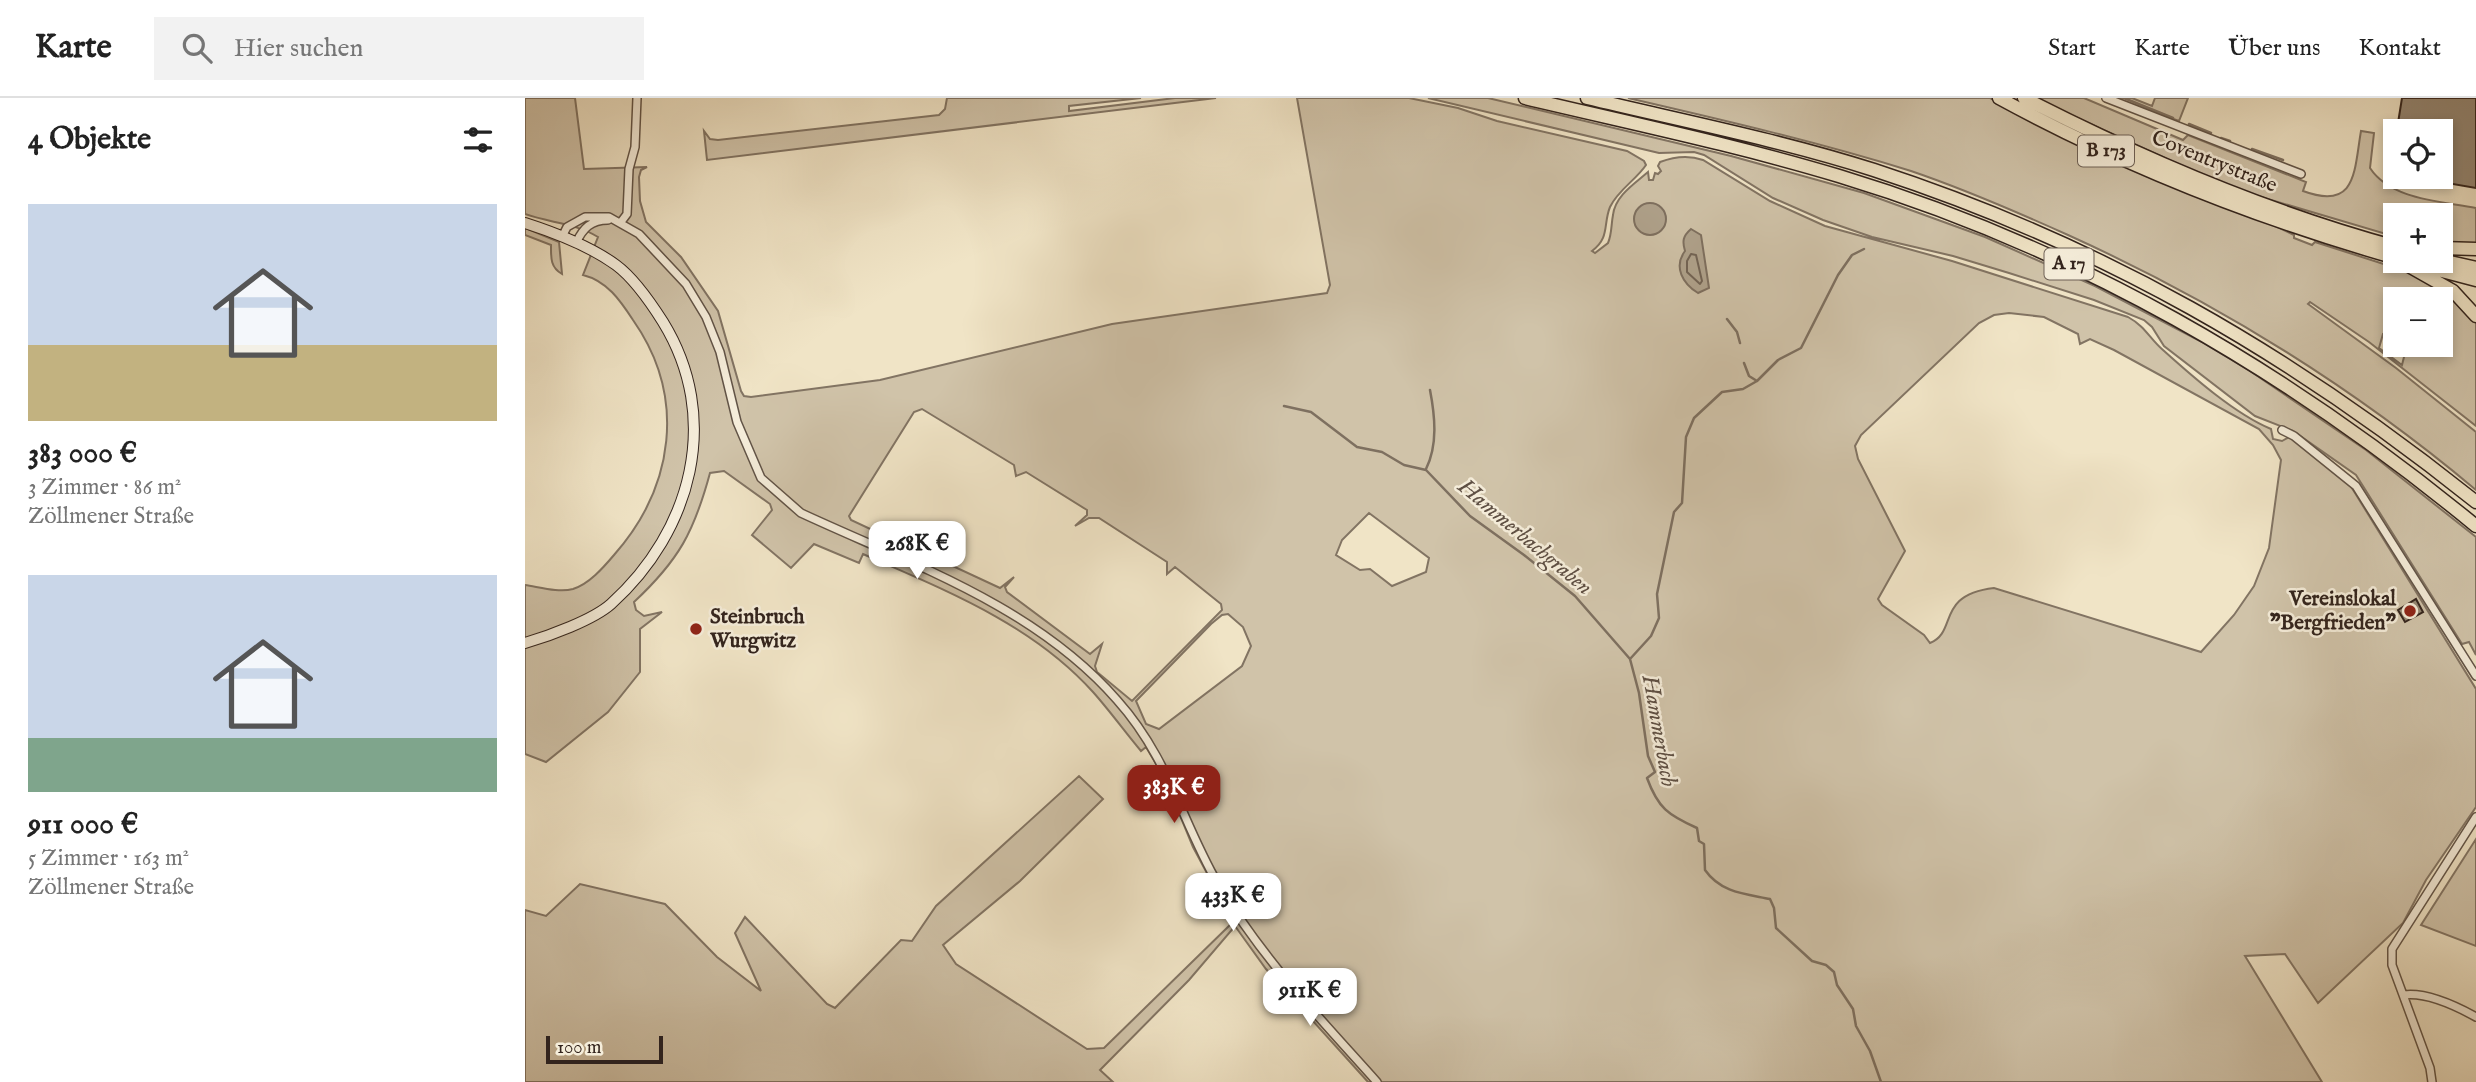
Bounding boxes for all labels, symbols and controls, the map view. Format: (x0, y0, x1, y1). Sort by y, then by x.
search box (154, 17, 644, 80)
text: Karte (35, 27, 112, 69)
icon: search (178, 29, 216, 67)
text: Hier suchen (234, 32, 363, 65)
text: Start (2048, 33, 2096, 64)
text: Karte (2134, 33, 2190, 64)
text: Über uns (2228, 33, 2320, 64)
text: Kontakt (2358, 33, 2441, 64)
map controls (2383, 119, 2453, 357)
button: locate (2383, 119, 2453, 189)
text: 4 Objekte (28, 121, 151, 159)
icon: filters (459, 121, 497, 159)
street label: Coventrystraße (2147, 125, 2281, 200)
road number: B 173 (2078, 136, 2134, 166)
button: + (2383, 203, 2453, 273)
road number: A 17 (2045, 248, 2093, 280)
icon: home (200, 250, 326, 376)
button: − (2383, 287, 2453, 357)
text: 383 000 € (28, 435, 137, 473)
water label: Hammerbachgraben (1450, 472, 1598, 602)
text: 3 Zimmer · 86 m² (28, 473, 181, 502)
text: Zöllmener Straße (28, 502, 194, 531)
pin: 268K € (860, 522, 974, 581)
text: 268K € (885, 529, 949, 558)
place label: Vereinslokal "Bergfrieden" (2270, 586, 2397, 637)
marker: Vereinslokal "Bergfrieden" (2402, 603, 2418, 619)
place label: Steinbruch Wurgwitz (709, 604, 805, 655)
icon: home (200, 621, 326, 747)
marker: Steinbruch Wurgwitz (688, 621, 704, 637)
water label: Hammerbach (1635, 672, 1683, 789)
pin: 383K € (1117, 766, 1231, 825)
text: 383K € (1143, 773, 1205, 802)
text: 911 000 € (28, 806, 138, 844)
text: 5 Zimmer · 163 m² (28, 844, 189, 873)
text: Zöllmener Straße (28, 873, 194, 902)
pin: 433K € (1176, 874, 1290, 933)
text: 433K € (1201, 881, 1265, 910)
pin: 911K € (1253, 968, 1367, 1028)
text: 911K € (1279, 976, 1341, 1005)
scale bar (546, 1033, 663, 1065)
text: 100 m (557, 1036, 601, 1060)

